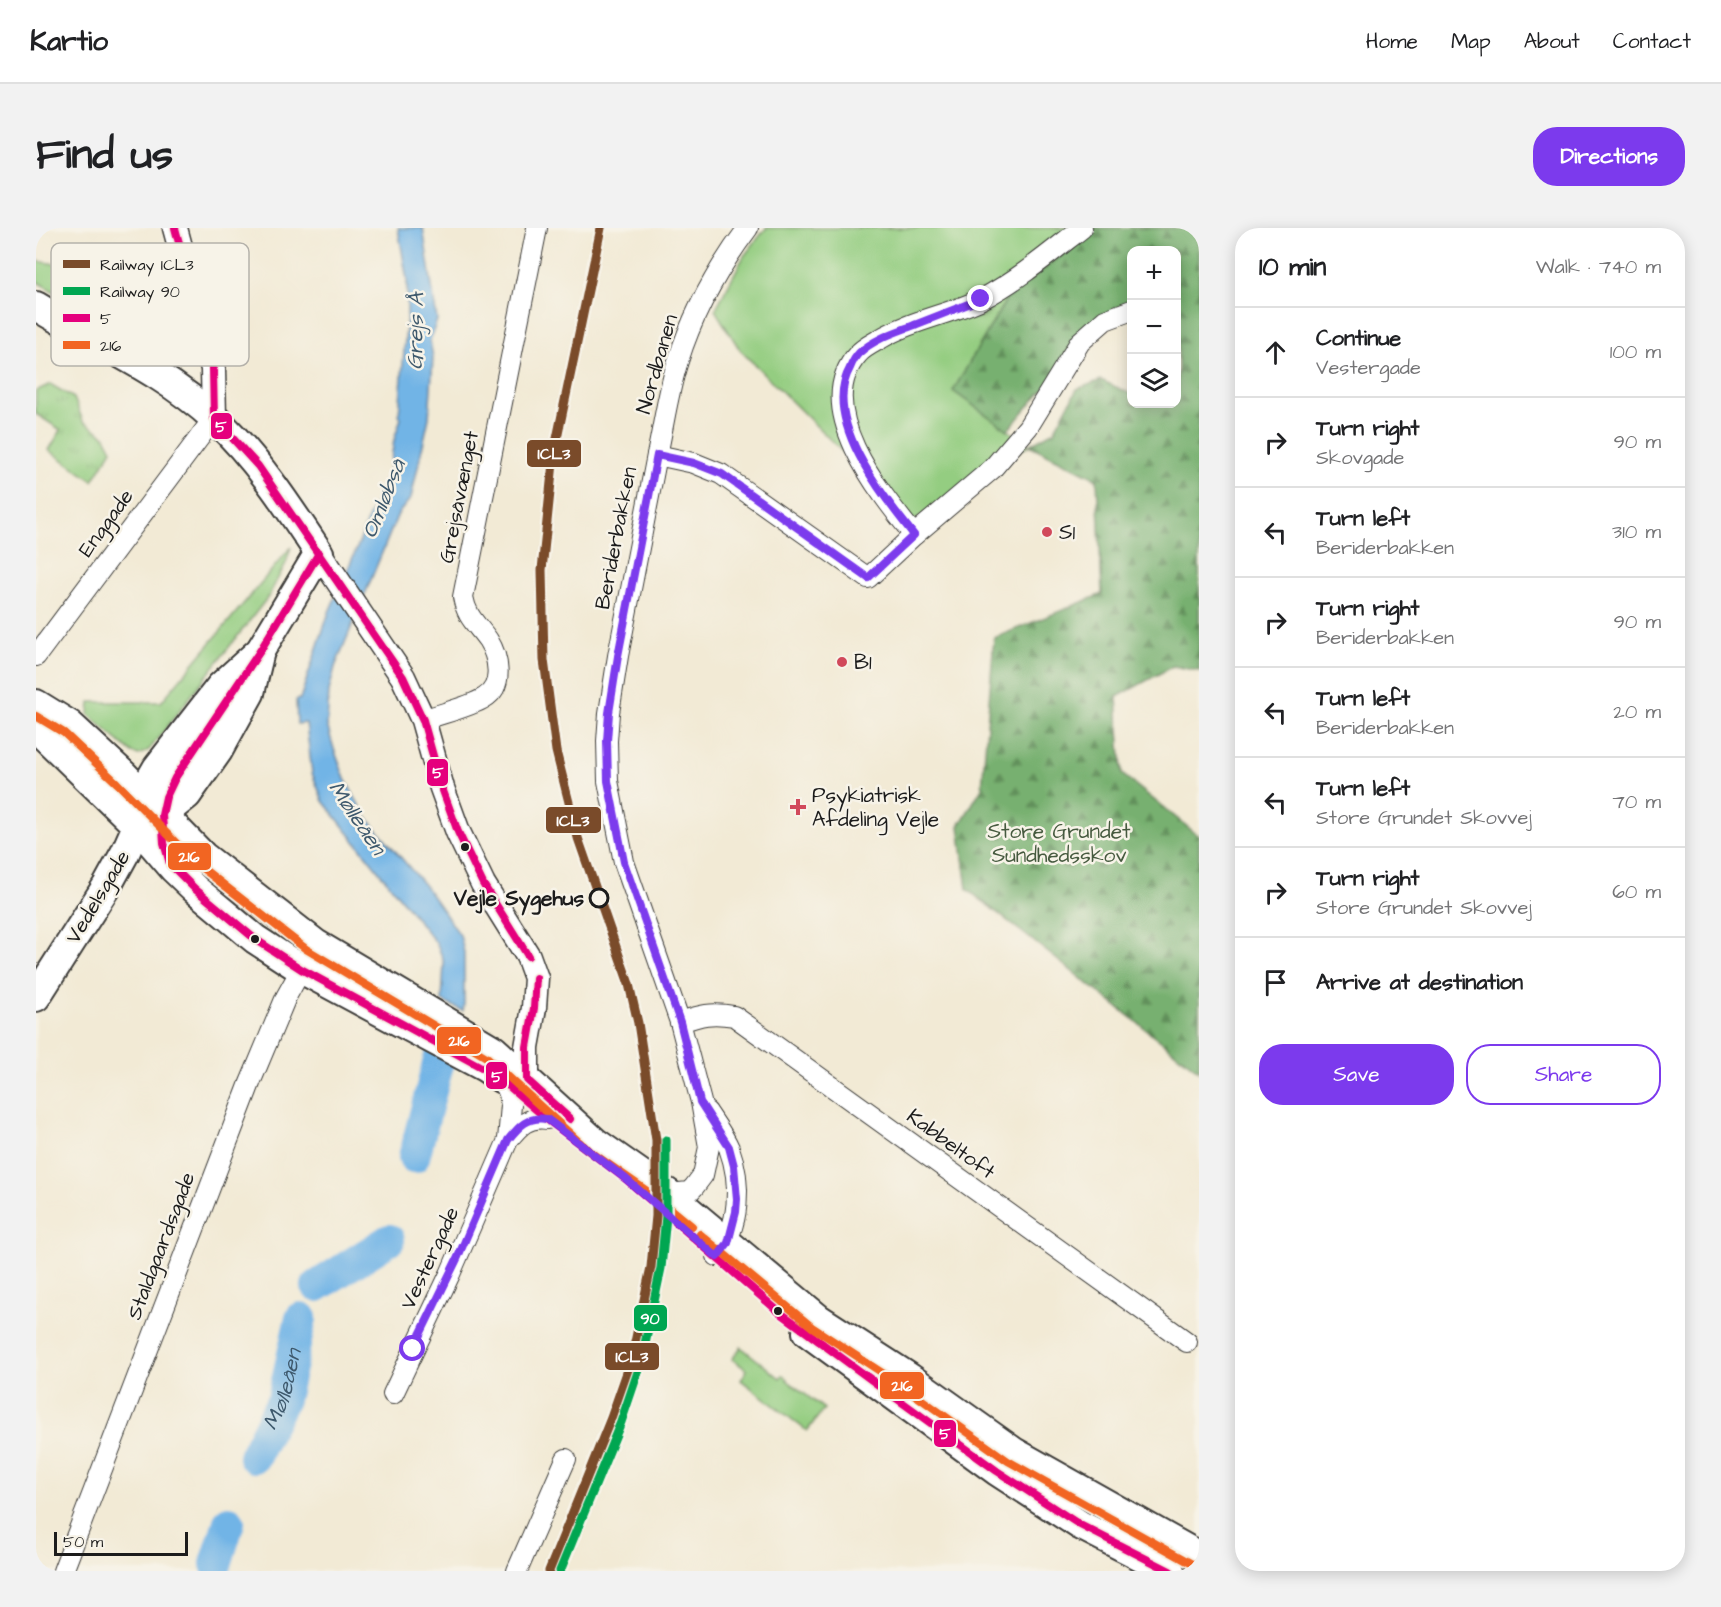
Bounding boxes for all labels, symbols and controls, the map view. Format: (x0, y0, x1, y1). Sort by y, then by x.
text: Kartio (30, 22, 108, 61)
text: Home (1366, 27, 1418, 56)
text: Map (1451, 27, 1491, 56)
text: About (1524, 27, 1580, 56)
text: Contact (1613, 27, 1691, 56)
text: Find us (36, 127, 173, 185)
button: Directions (1533, 127, 1685, 186)
legend (51, 243, 249, 366)
map controls (1127, 246, 1181, 408)
button: + (1127, 246, 1181, 300)
text: 10 min (1259, 249, 1326, 285)
text: Walk · 740 m (1536, 253, 1661, 281)
text: Railway ICL3 (100, 254, 194, 277)
text: Railway 90 (100, 281, 180, 304)
route end (967, 285, 993, 311)
water label: Grejs Å (400, 290, 432, 370)
button: − (1127, 300, 1181, 354)
text: 5 (100, 308, 112, 330)
street label: Nordbanen (629, 311, 685, 417)
text: Continue (1316, 323, 1401, 354)
text: 216 (100, 335, 121, 357)
icon: ahead (1259, 336, 1292, 369)
text: 100 m (1610, 338, 1661, 366)
button: layers (1127, 354, 1181, 408)
text: Vestergade (1316, 354, 1421, 382)
line badge: 5 (210, 412, 233, 440)
text: Turn right (1316, 413, 1419, 444)
text: 5 (215, 416, 227, 438)
icon: right (1259, 426, 1292, 459)
street label: Grejsåvænget (432, 428, 488, 566)
text: 90 m (1613, 428, 1661, 456)
line badge: ICL3 (526, 439, 582, 468)
text: ICL3 (538, 443, 571, 465)
text: Skovgade (1316, 444, 1404, 472)
water label: Omløbså (354, 453, 414, 543)
street label: Beriderbakken (588, 464, 644, 612)
street label: Enggade (72, 483, 142, 564)
text: Turn left (1316, 503, 1410, 534)
icon: left (1259, 516, 1292, 549)
place label: S1 (1059, 518, 1075, 547)
text: 310 m (1612, 518, 1661, 546)
marker: S1 (1040, 525, 1054, 539)
text: Beriderbakken (1316, 534, 1454, 562)
text: Turn right (1316, 593, 1419, 624)
icon: right (1259, 606, 1292, 639)
text: 90 m (1613, 608, 1661, 636)
text: Beriderbakken (1316, 624, 1454, 652)
place label: B1 (854, 648, 872, 677)
marker: B1 (835, 655, 849, 669)
text: Turn left (1316, 683, 1410, 714)
icon: left (1259, 696, 1292, 729)
text: 20 m (1613, 698, 1661, 726)
text: Beriderbakken (1316, 714, 1454, 742)
line badge: 5 (426, 758, 449, 787)
text: 5 (432, 762, 444, 784)
text: Turn left (1316, 773, 1410, 804)
water label: Mølleåen (321, 775, 394, 863)
place label: Psykiatrisk Afdeling Vejle (812, 781, 939, 836)
icon: left (1259, 786, 1292, 819)
text: 70 m (1613, 788, 1661, 816)
marker: Psykiatrisk Afdeling Vejle (789, 798, 807, 816)
text: Store Grundet Skovvej (1316, 804, 1532, 832)
line badge: ICL3 (545, 806, 602, 834)
text: ICL3 (557, 810, 590, 832)
park label: Store Grundet Sundhedsskov (987, 817, 1131, 870)
unlabelled marker (459, 841, 471, 853)
line badge: 216 (167, 842, 212, 871)
street label: Vedelsgade (59, 845, 139, 950)
text: 216 (177, 846, 200, 868)
text: Turn right (1316, 863, 1419, 894)
icon: right (1259, 876, 1292, 909)
text: 60 m (1612, 878, 1661, 906)
place label: Vejle Sygehus (453, 884, 584, 916)
marker: Vejle Sygehus (589, 888, 609, 908)
text: Store Grundet Skovvej (1316, 894, 1532, 922)
unlabelled marker (249, 933, 261, 945)
icon: arrive (1259, 966, 1292, 999)
text: Arrive at destination (1316, 967, 1523, 998)
line badge: 216 (436, 1026, 482, 1055)
text: 216 (447, 1030, 470, 1052)
button: Save (1259, 1044, 1454, 1105)
button: Share (1466, 1044, 1661, 1105)
line badge: 5 (485, 1061, 508, 1090)
text: 5 (491, 1066, 503, 1088)
street label: Kabbeltoft (901, 1102, 1002, 1186)
street label: Staldgaardsgade (120, 1168, 204, 1324)
street label: Vestergade (394, 1202, 468, 1315)
line badge: 90 (633, 1304, 668, 1332)
unlabelled marker (772, 1305, 784, 1317)
text: 90 (640, 1308, 660, 1330)
route start (399, 1335, 425, 1361)
line badge: ICL3 (604, 1342, 660, 1371)
water label: Mølleåen (255, 1344, 310, 1435)
text: ICL3 (616, 1346, 649, 1368)
line badge: 216 (879, 1371, 925, 1400)
text: 216 (890, 1375, 913, 1397)
line badge: 5 (933, 1419, 957, 1448)
text: 5 (939, 1423, 951, 1445)
scale bar (54, 1529, 188, 1556)
text: 50 m (63, 1531, 103, 1553)

